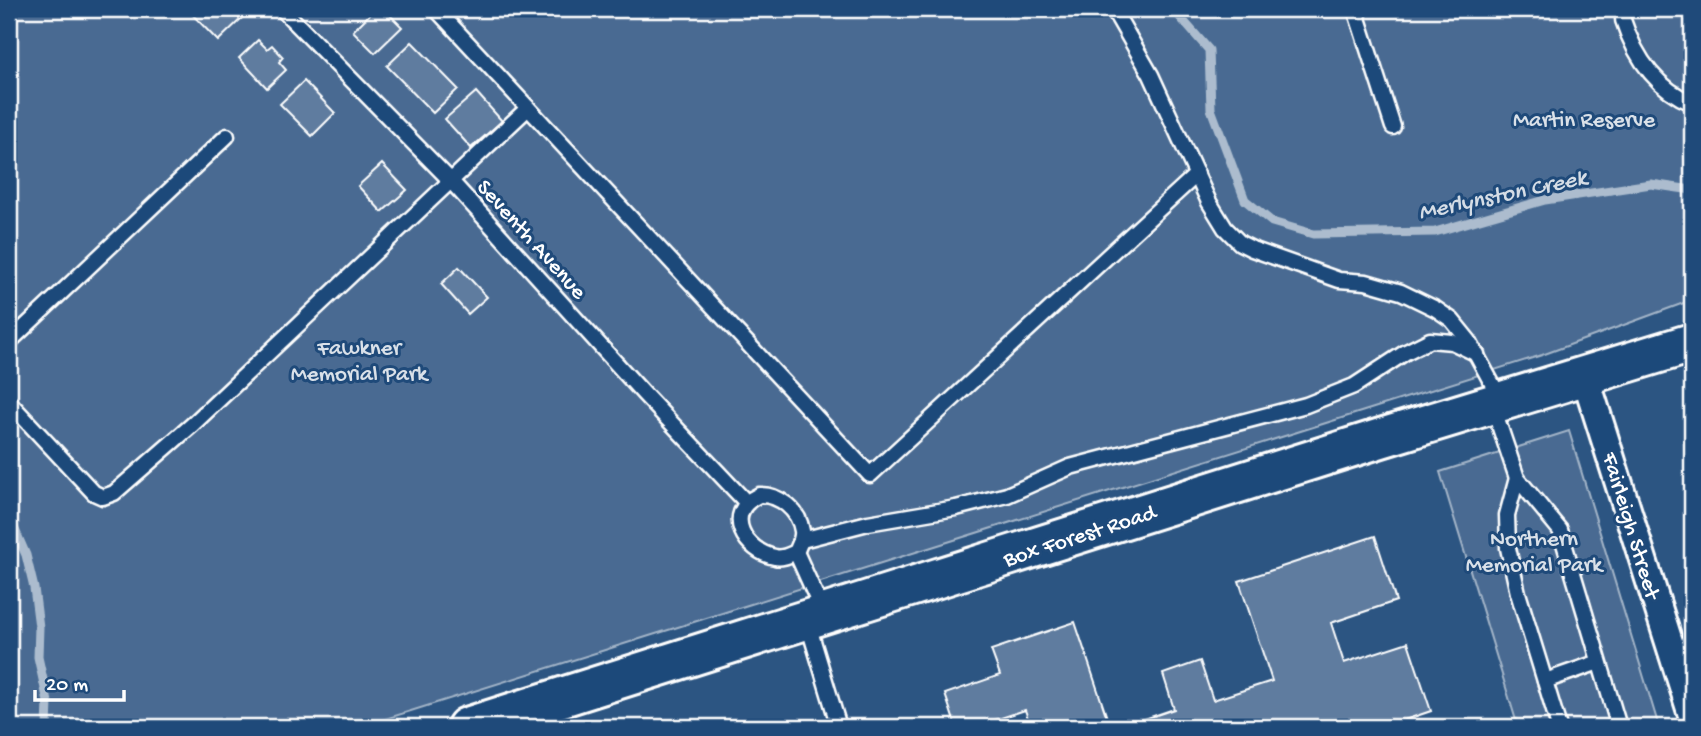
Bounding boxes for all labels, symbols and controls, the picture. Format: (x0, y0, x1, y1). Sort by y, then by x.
park label: Martin Reserve (1513, 108, 1656, 135)
water label: Merlynston Creek (1416, 164, 1592, 228)
street label: Seventh Avenue (470, 175, 592, 307)
park label: Fawkner Memorial Park (291, 336, 430, 389)
street label: Fairleigh Street (1594, 449, 1665, 604)
street label: Box Forest Road (1000, 500, 1161, 575)
park label: Northern Memorial Park (1466, 527, 1605, 580)
scale bar (35, 659, 124, 703)
text: 20 m (46, 674, 88, 699)

